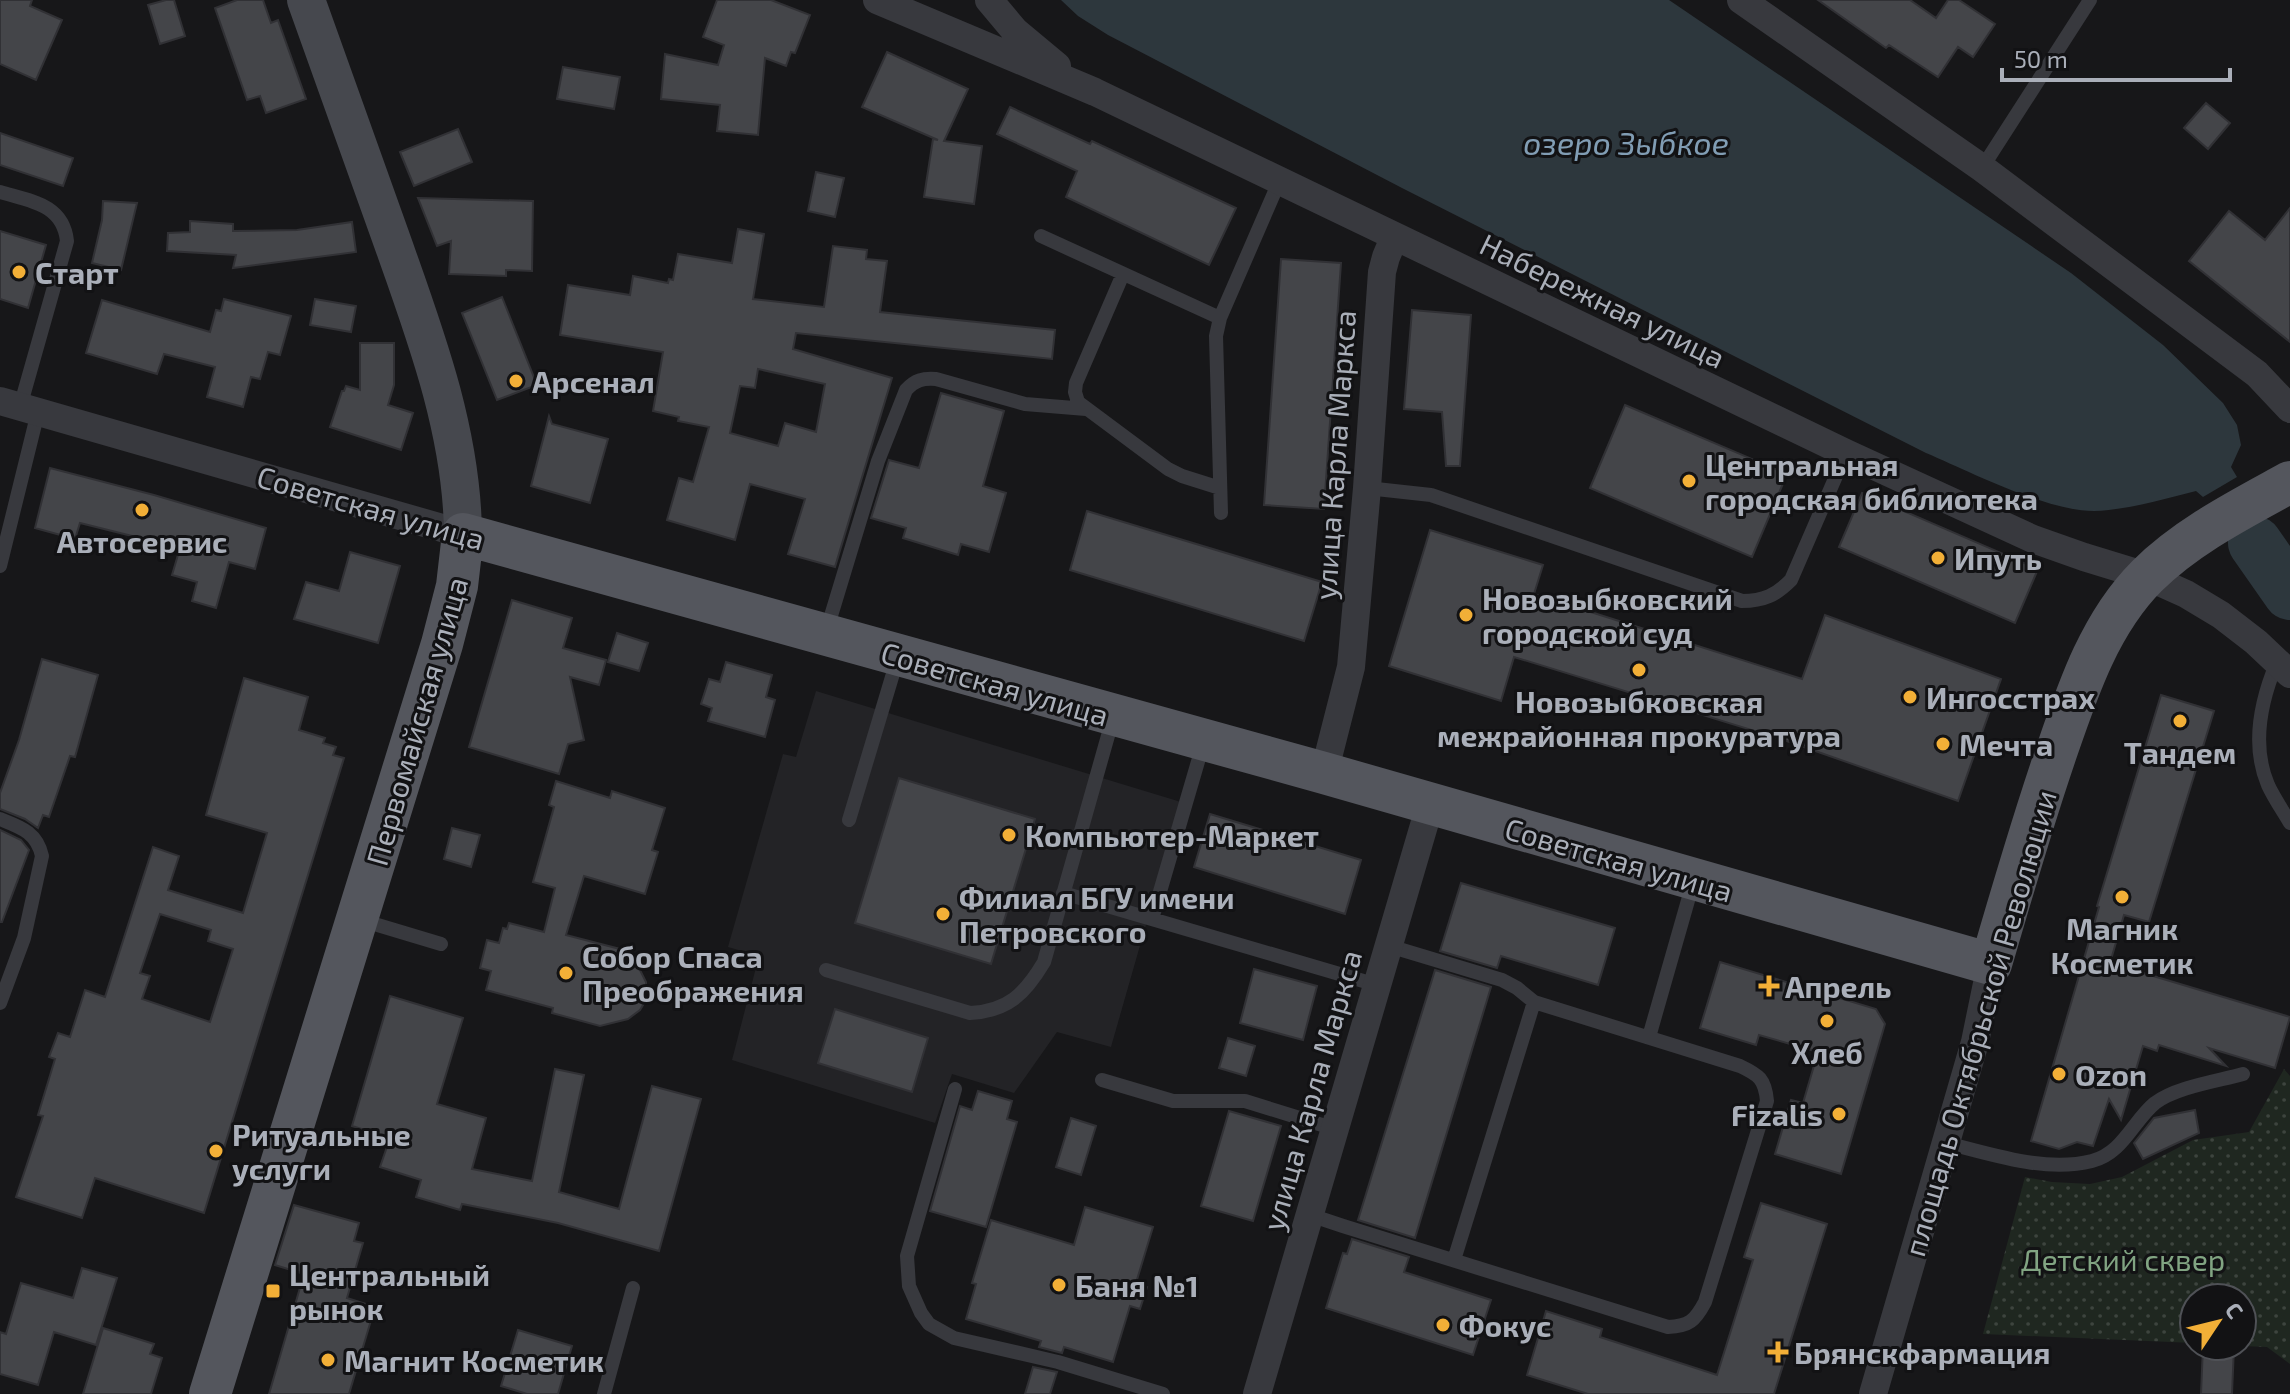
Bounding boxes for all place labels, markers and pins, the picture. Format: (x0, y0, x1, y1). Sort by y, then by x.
place label: Старт (35, 254, 119, 290)
marker: Старт (10, 263, 28, 281)
place label: Арсенал (532, 363, 655, 399)
marker: Арсенал (507, 372, 525, 390)
place label: Центральная городская библиотека (1705, 446, 2038, 516)
marker: Центральная городская библиотека (1680, 472, 1698, 490)
marker: Автосервис (133, 501, 151, 519)
place label: Автосервис (57, 523, 227, 559)
place label: Ипуть (1954, 540, 2042, 577)
marker: Ипуть (1929, 549, 1947, 567)
place label: Новозыбковский городской суд (1482, 580, 1733, 651)
marker: Новозыбковский городской суд (1457, 606, 1475, 624)
marker: Новозыбковская межрайонная прокуратура (1630, 661, 1648, 679)
place label: Ингосстрах (1926, 679, 2095, 715)
place label: Новозыбковская межрайонная прокуратура (1437, 683, 1841, 754)
marker: Ингосстрах (1901, 688, 1919, 706)
marker: Тандем (2171, 712, 2189, 730)
place label: Мечта (1959, 726, 2053, 762)
place label: Тандем (2124, 734, 2236, 770)
marker: Мечта (1934, 735, 1952, 753)
place label: Компьютер-Маркет (1025, 817, 1319, 853)
marker: Компьютер-Маркет (1000, 826, 1018, 844)
place label: Филиал БГУ имени Петровского (959, 879, 1235, 949)
marker: Магник Косметик (2113, 888, 2131, 906)
marker: Филиал БГУ имени Петровского (934, 905, 952, 923)
place label: Магник Косметик (2051, 910, 2193, 980)
place label: Собор Спаса Преображения (582, 938, 804, 1008)
marker: Собор Спаса Преображения (557, 964, 575, 982)
place label: Апрель (1785, 968, 1891, 1004)
marker: Апрель (1760, 977, 1778, 995)
marker: Хлеб (1818, 1012, 1836, 1030)
place label: Хлеб (1791, 1034, 1863, 1070)
place label: Ozon (2075, 1056, 2147, 1092)
marker: Ozon (2050, 1065, 2068, 1083)
place label: Fizalis (1731, 1096, 1823, 1132)
marker: Fizalis (1830, 1105, 1848, 1123)
place label: Ритуальные услуги (232, 1116, 411, 1187)
marker: Ритуальные услуги (207, 1142, 225, 1160)
place label: Центральный рынок (289, 1256, 490, 1326)
place label: Баня №1 (1075, 1267, 1199, 1303)
marker: Баня №1 (1050, 1276, 1068, 1294)
marker: Центральный рынок (264, 1282, 282, 1300)
place label: Фокус (1459, 1307, 1551, 1344)
marker: Фокус (1434, 1316, 1452, 1334)
place label: Брянскфармация (1794, 1334, 2051, 1370)
place label: Магнит Косметик (344, 1342, 604, 1378)
marker: Брянскфармация (1769, 1343, 1787, 1361)
marker: Магнит Косметик (319, 1351, 337, 1369)

